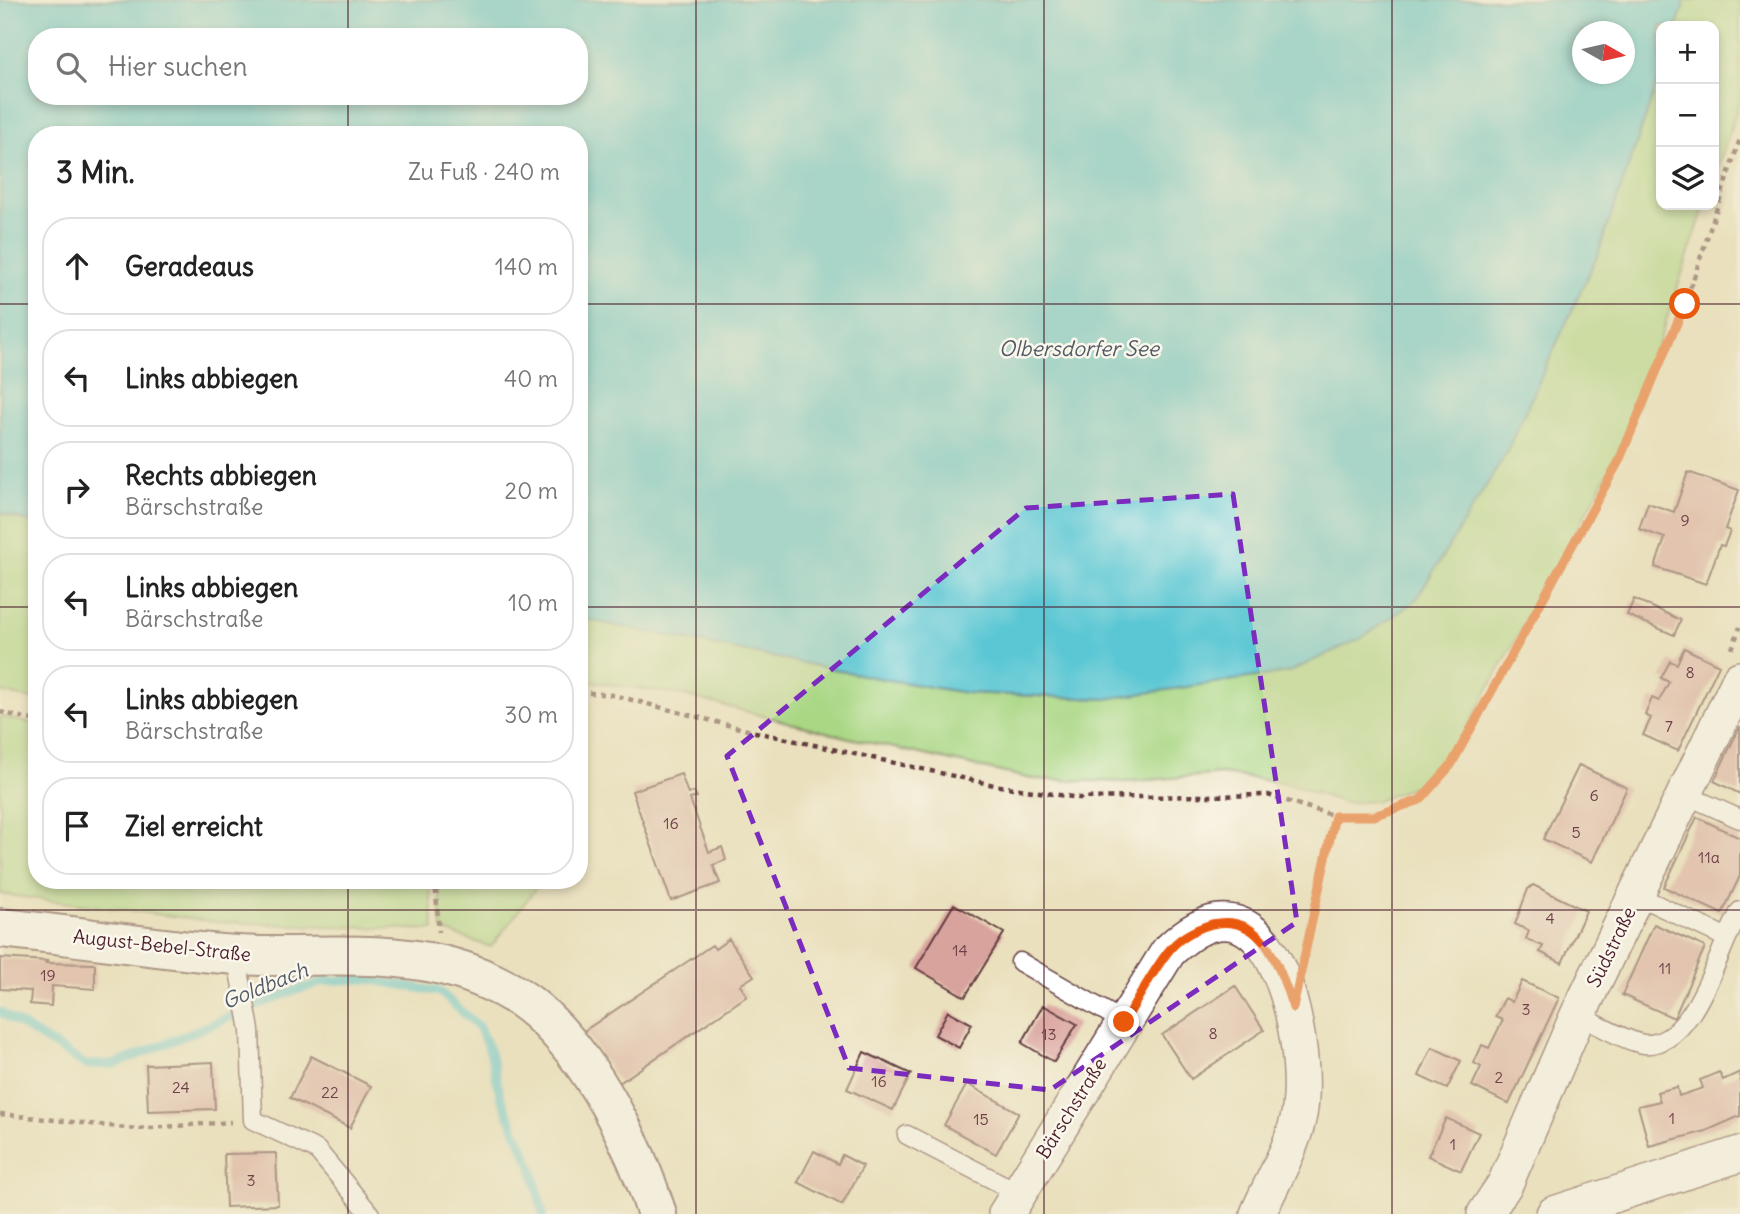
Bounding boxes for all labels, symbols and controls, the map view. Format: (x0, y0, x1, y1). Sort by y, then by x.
north arrow (1572, 21, 1635, 84)
map controls (1656, 21, 1719, 210)
button: + (1656, 21, 1719, 84)
search box (28, 28, 588, 105)
icon: search (52, 48, 90, 86)
text: Hier suchen (108, 50, 248, 83)
button: − (1656, 84, 1719, 147)
button: layers (1656, 147, 1719, 210)
text: 3 Min. (56, 153, 135, 191)
text: Zu Fuß · 240 m (408, 157, 560, 186)
icon: ahead (58, 247, 96, 285)
text: Geradeaus (125, 250, 254, 283)
text: 140 m (495, 252, 558, 281)
route start (1669, 288, 1700, 319)
water label: Olbersdorfer See (999, 335, 1161, 362)
icon: left (58, 359, 96, 397)
text: Links abbiegen (125, 362, 298, 395)
text: 40 m (504, 364, 558, 393)
text: Rechts abbiegen (125, 459, 317, 492)
icon: right (58, 471, 96, 509)
text: 20 m (505, 476, 558, 505)
text: Bärschstraße (125, 492, 263, 521)
house number: 9 (1680, 510, 1690, 530)
text: Links abbiegen (125, 571, 298, 604)
icon: left (58, 583, 96, 621)
text: 10 m (508, 588, 558, 617)
text: Bärschstraße (125, 604, 263, 633)
house number: 8 (1685, 662, 1695, 682)
text: Links abbiegen (125, 683, 298, 716)
icon: left (58, 695, 96, 733)
text: 30 m (504, 700, 558, 729)
text: Bärschstraße (125, 716, 263, 745)
house number: 7 (1665, 716, 1673, 736)
house number: 6 (1589, 785, 1599, 805)
icon: arrive (58, 807, 96, 845)
text: Ziel erreicht (125, 810, 263, 843)
house number: 16 (663, 813, 679, 833)
house number: 5 (1571, 822, 1581, 842)
house number: 11a (1698, 847, 1720, 867)
street label: Südstraße (1581, 903, 1641, 991)
house number: 4 (1545, 908, 1555, 928)
street label: August-Bebel-Straße (72, 924, 252, 966)
house number: 14 (952, 940, 968, 960)
water label: Goldbach (218, 956, 313, 1015)
house number: 11 (1659, 958, 1671, 978)
house number: 19 (40, 965, 56, 985)
house number: 3 (1521, 999, 1531, 1019)
route end (1108, 1006, 1139, 1037)
house number: 8 (1208, 1023, 1218, 1043)
house number: 13 (1041, 1024, 1057, 1044)
street label: Bärschstraße (1031, 1053, 1111, 1163)
house number: 2 (1495, 1067, 1504, 1087)
house number: 16 (871, 1071, 887, 1091)
house number: 24 (172, 1077, 190, 1097)
house number: 22 (321, 1082, 339, 1102)
house number: 1 (1669, 1108, 1675, 1128)
house number: 15 (973, 1109, 989, 1129)
house number: 1 (1450, 1134, 1456, 1154)
house number: 3 (246, 1170, 256, 1190)

